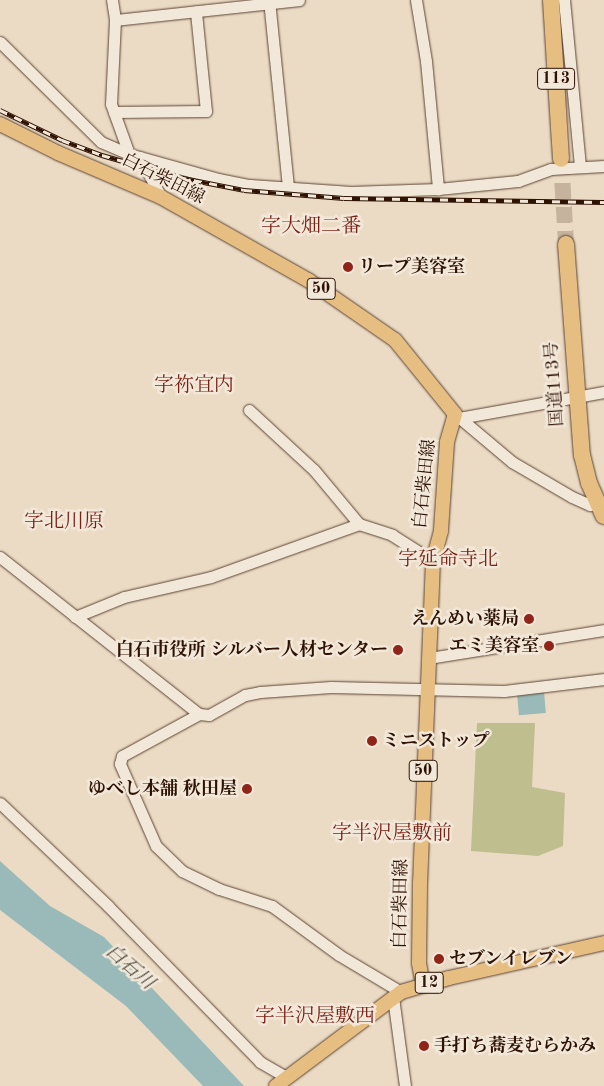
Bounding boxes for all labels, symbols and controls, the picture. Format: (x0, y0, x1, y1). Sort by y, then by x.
road number: 113 (536, 66, 576, 92)
street label: 白石柴田線 (118, 149, 208, 209)
district label: 字大畑二番 (261, 215, 361, 239)
place label: リープ美容室 (358, 256, 466, 278)
marker: リープ美容室 (342, 261, 354, 273)
road number: 50 (306, 276, 336, 302)
street label: 国道113号 (541, 341, 569, 427)
district label: 字祢宜内 (154, 374, 234, 398)
street label: 白石柴田線 (410, 438, 440, 530)
district label: 字北川原 (24, 510, 104, 534)
district label: 字延命寺北 (398, 548, 498, 572)
place label: えんめい薬局 (411, 608, 519, 630)
marker: えんめい薬局 (523, 613, 535, 625)
place label: エミ美容室 (449, 635, 539, 657)
place label: 白石市役所 シルバー人材センター (113, 639, 388, 661)
marker: エミ美容室 (543, 640, 555, 652)
marker: 白石市役所 シルバー人材センター (392, 644, 404, 656)
place label: ミニストップ (382, 730, 490, 752)
marker: ミニストップ (366, 735, 378, 747)
road number: 50 (408, 758, 438, 784)
place label: ゆべし本舗 秋田屋 (88, 778, 237, 800)
marker: ゆべし本舗 秋田屋 (241, 783, 253, 795)
district label: 字半沢屋敷前 (332, 822, 452, 846)
street label: 白石柴田線 (389, 859, 413, 949)
water label: 白石川 (100, 941, 158, 995)
place label: セブンイレブン (449, 948, 575, 970)
marker: セブンイレブン (433, 953, 445, 965)
road number: 12 (414, 970, 444, 996)
district label: 字半沢屋敷西 (255, 1005, 375, 1029)
place label: 手打ち蕎麦むらかみ (434, 1035, 596, 1057)
marker: 手打ち蕎麦むらかみ (418, 1040, 430, 1052)

